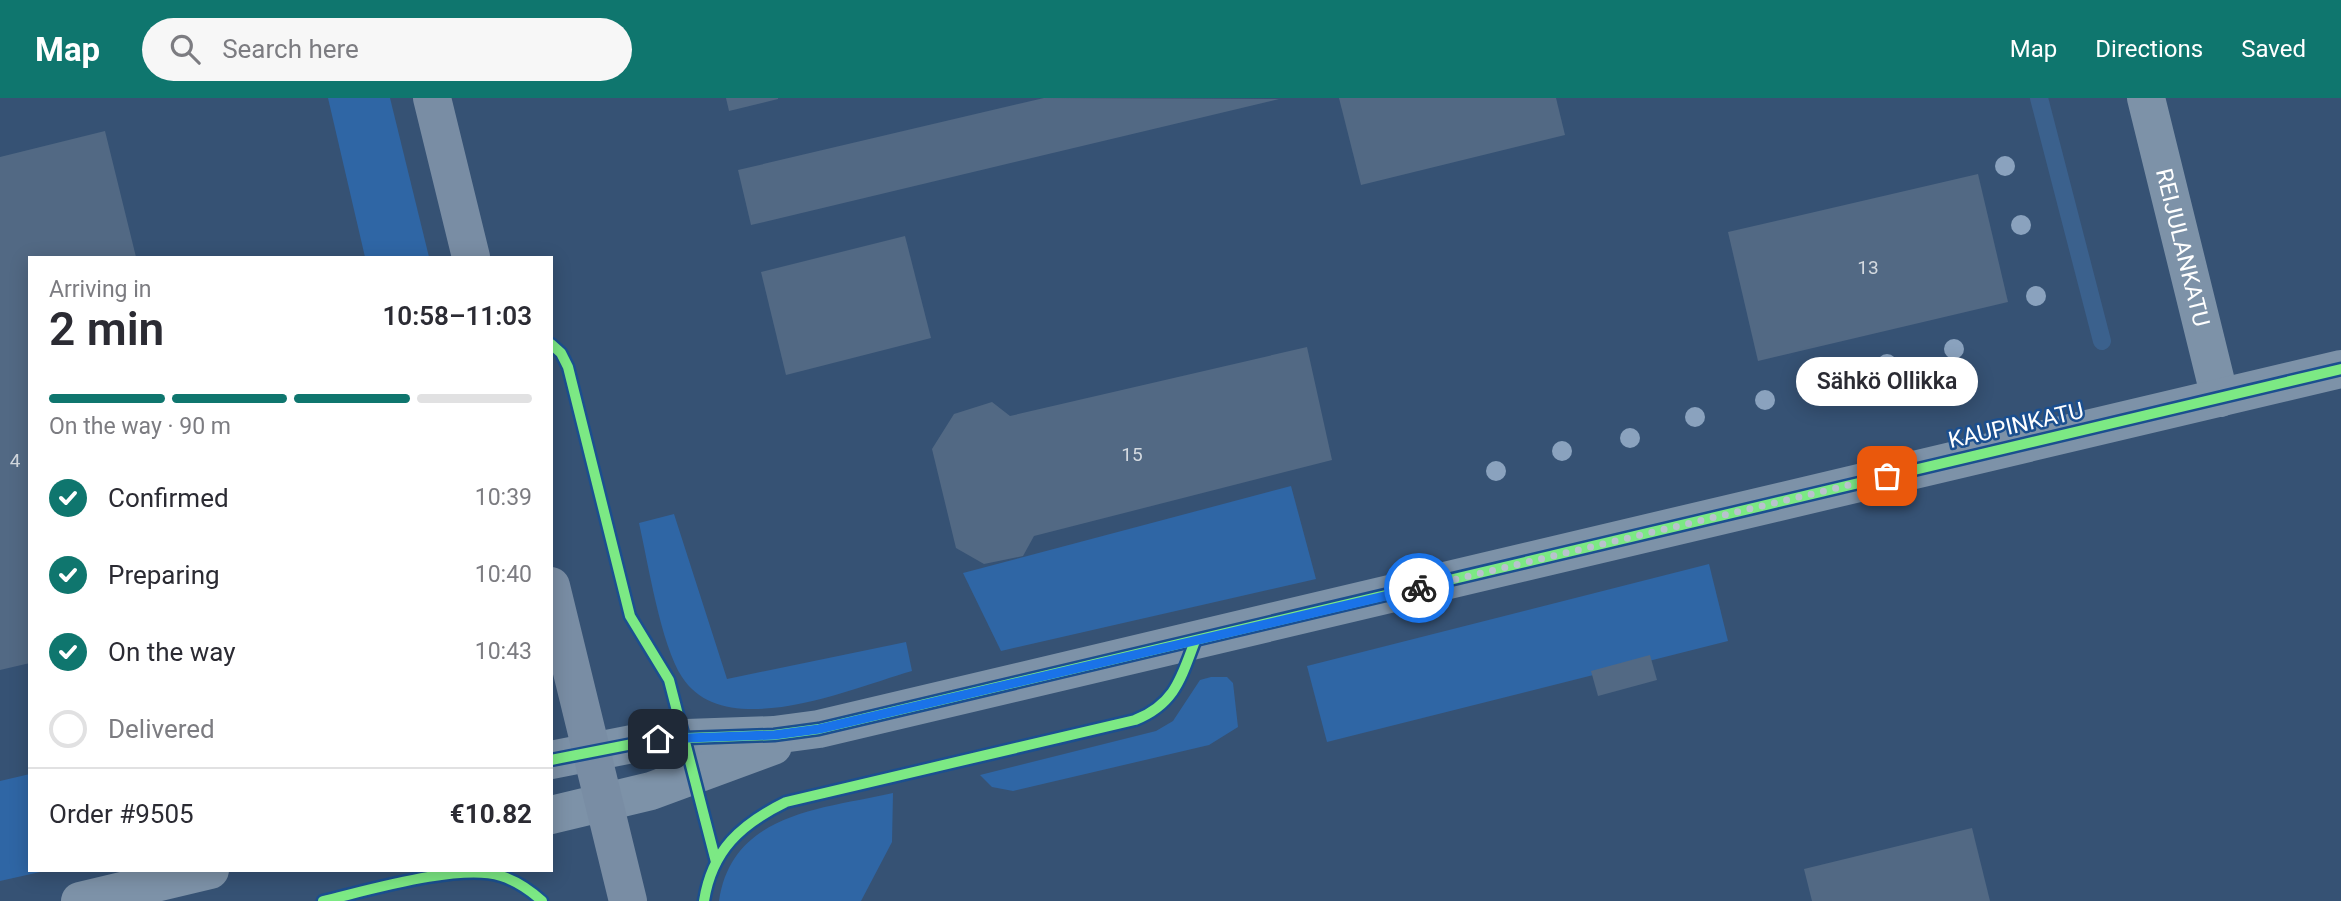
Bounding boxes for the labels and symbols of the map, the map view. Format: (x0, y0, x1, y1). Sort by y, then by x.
street label: REIJULANKATU (2150, 166, 2215, 329)
house number: 13 (1857, 256, 1879, 279)
callout: Sähkö Ollikka (1796, 357, 1978, 406)
street label: KAUPINKATU (1946, 397, 2086, 454)
house number: 15 (1121, 443, 1143, 466)
pin (1857, 446, 1917, 506)
house number: 4 (10, 449, 21, 472)
courier (1384, 553, 1454, 623)
pin (628, 709, 688, 769)

